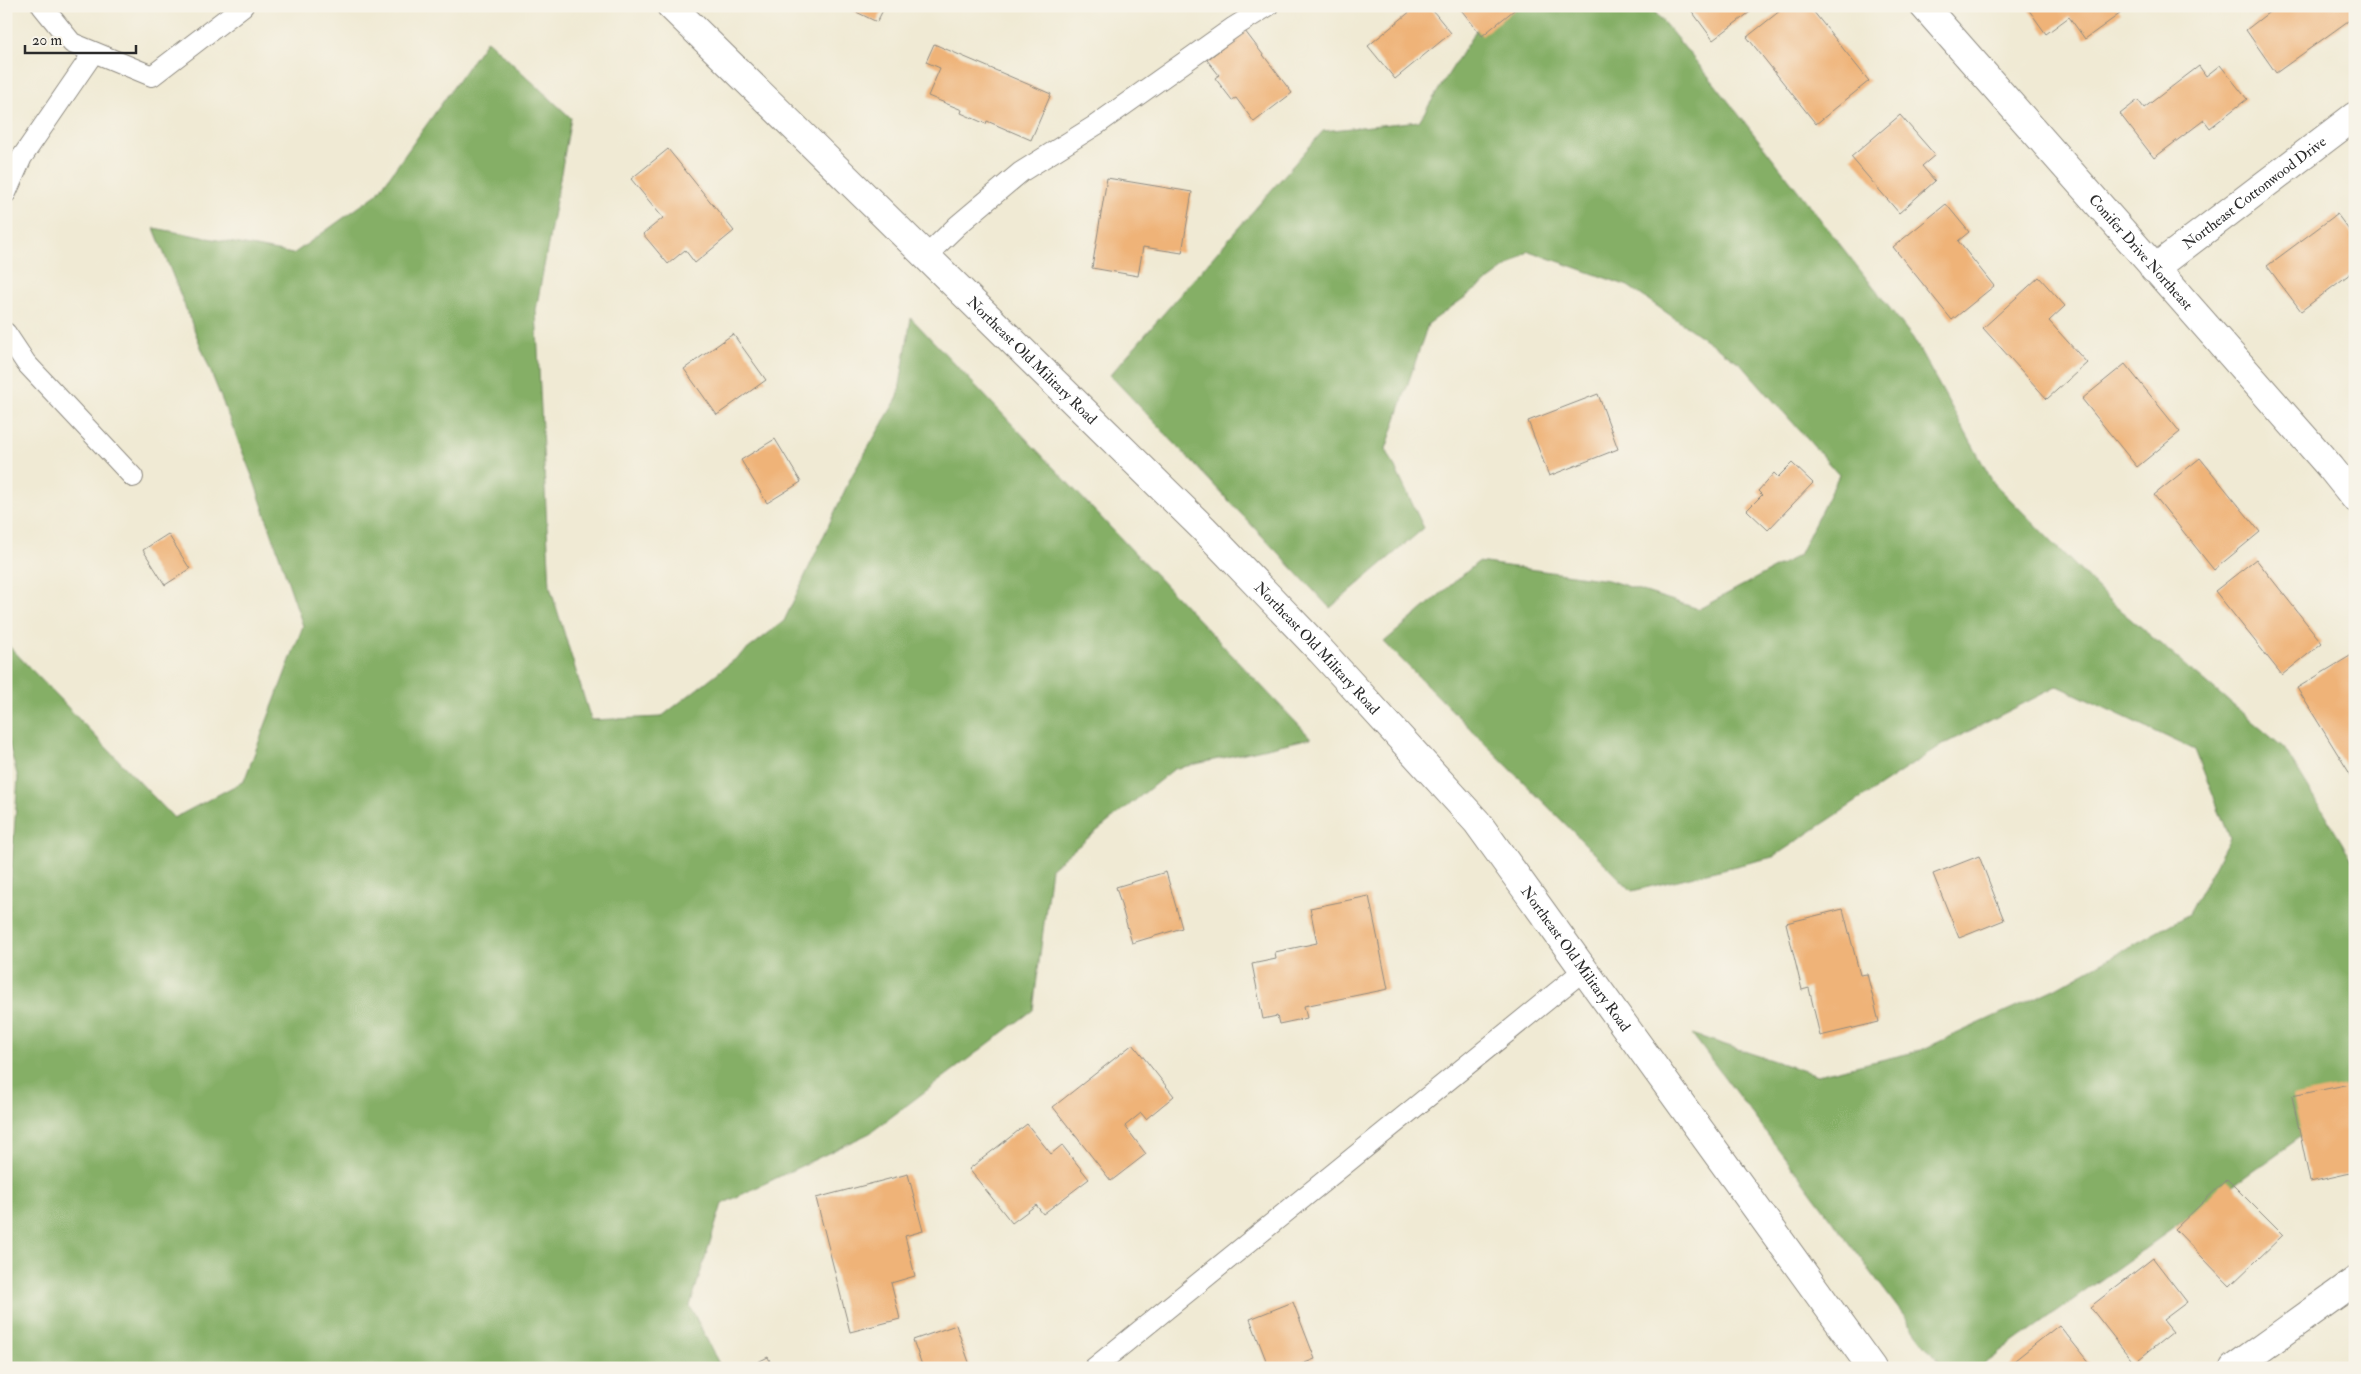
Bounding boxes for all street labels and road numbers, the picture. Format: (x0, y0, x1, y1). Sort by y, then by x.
street label: Northeast Cottonwood Drive (2179, 132, 2330, 254)
street label: Conifer Drive Northeast (2084, 190, 2197, 315)
street label: Northeast Old Military Road (963, 293, 1101, 429)
street label: Northeast Old Military Road (1250, 578, 1384, 719)
street label: Northeast Old Military Road (1517, 883, 1635, 1036)

